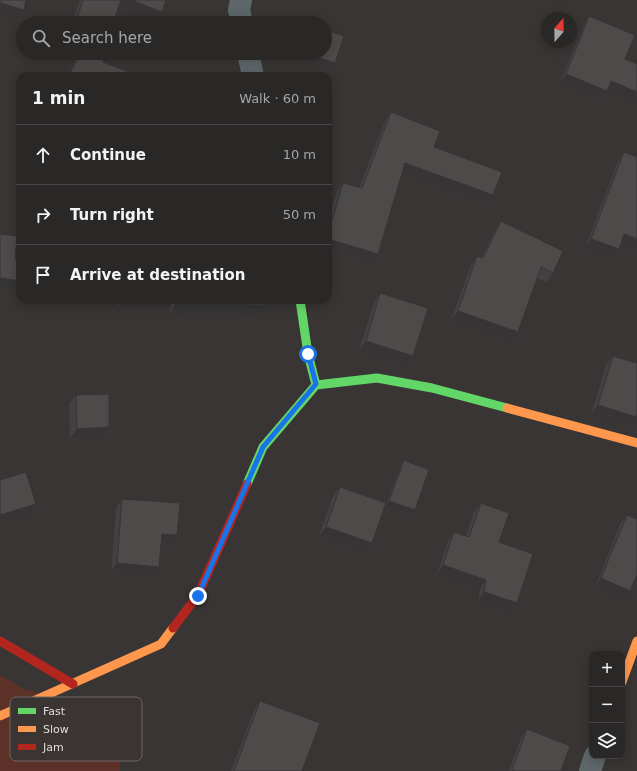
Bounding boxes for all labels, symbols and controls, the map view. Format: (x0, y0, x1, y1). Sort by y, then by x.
north arrow (541, 12, 577, 48)
search box (16, 16, 332, 60)
icon: search (30, 27, 52, 49)
text: Search here (62, 29, 152, 47)
text: 1 min (32, 88, 85, 108)
text: Walk · 60 m (239, 91, 316, 106)
icon: ahead (32, 144, 54, 166)
text: Continue (70, 146, 146, 164)
text: 10 m (283, 147, 316, 162)
icon: right (32, 204, 54, 226)
text: Turn right (70, 206, 154, 224)
text: 50 m (283, 207, 316, 222)
icon: arrive (32, 264, 54, 286)
text: Arrive at destination (70, 266, 245, 284)
route start (299, 345, 317, 363)
route end (189, 587, 207, 605)
map controls (589, 651, 625, 759)
button: + (589, 651, 625, 687)
button: − (589, 687, 625, 723)
legend (10, 697, 142, 761)
text: Fast (43, 705, 66, 718)
text: Slow (43, 723, 69, 736)
button: layers (589, 723, 625, 759)
text: Jam (42, 741, 64, 754)

